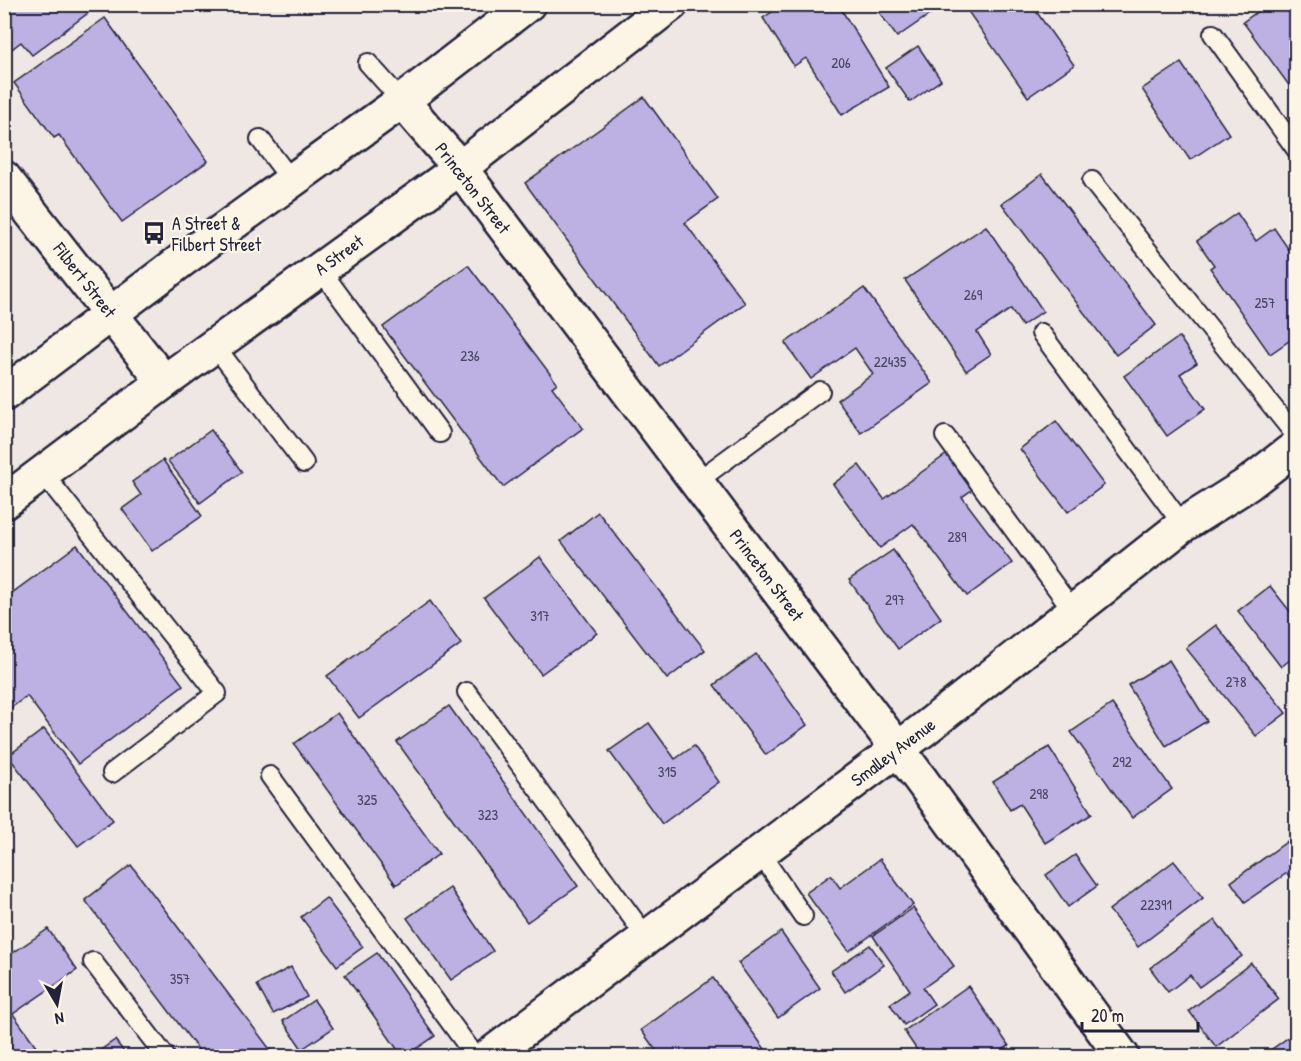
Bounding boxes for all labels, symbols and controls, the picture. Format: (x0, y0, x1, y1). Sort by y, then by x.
house number: 206 (831, 52, 851, 73)
street label: Princeton Street (429, 137, 517, 239)
place label: A Street & Filbert Street (171, 211, 262, 257)
bus stop icon: A Street & Filbert Street (141, 220, 167, 246)
street label: A Street (309, 228, 369, 281)
street label: Filbert Street (47, 236, 123, 324)
house number: 269 (964, 284, 983, 305)
house number: 257 (1255, 292, 1275, 313)
house number: 236 (460, 345, 480, 366)
house number: 22435 (874, 351, 907, 372)
street label: Princeton Street (724, 524, 810, 627)
house number: 289 (947, 526, 967, 547)
house number: 297 (885, 589, 905, 610)
house number: 317 (530, 605, 550, 626)
house number: 278 (1226, 671, 1246, 692)
street label: Smalley Avenue (846, 712, 940, 792)
house number: 292 (1112, 751, 1132, 772)
house number: 315 (658, 761, 677, 782)
house number: 298 (1029, 783, 1049, 804)
house number: 325 (357, 789, 378, 810)
house number: 323 (478, 804, 499, 825)
house number: 22391 (1140, 894, 1172, 915)
house number: 357 (170, 968, 190, 989)
north arrow (27, 974, 87, 1034)
scale bar (1082, 995, 1198, 1033)
text: 20 m (1091, 1003, 1124, 1028)
text: N (53, 1007, 66, 1030)

